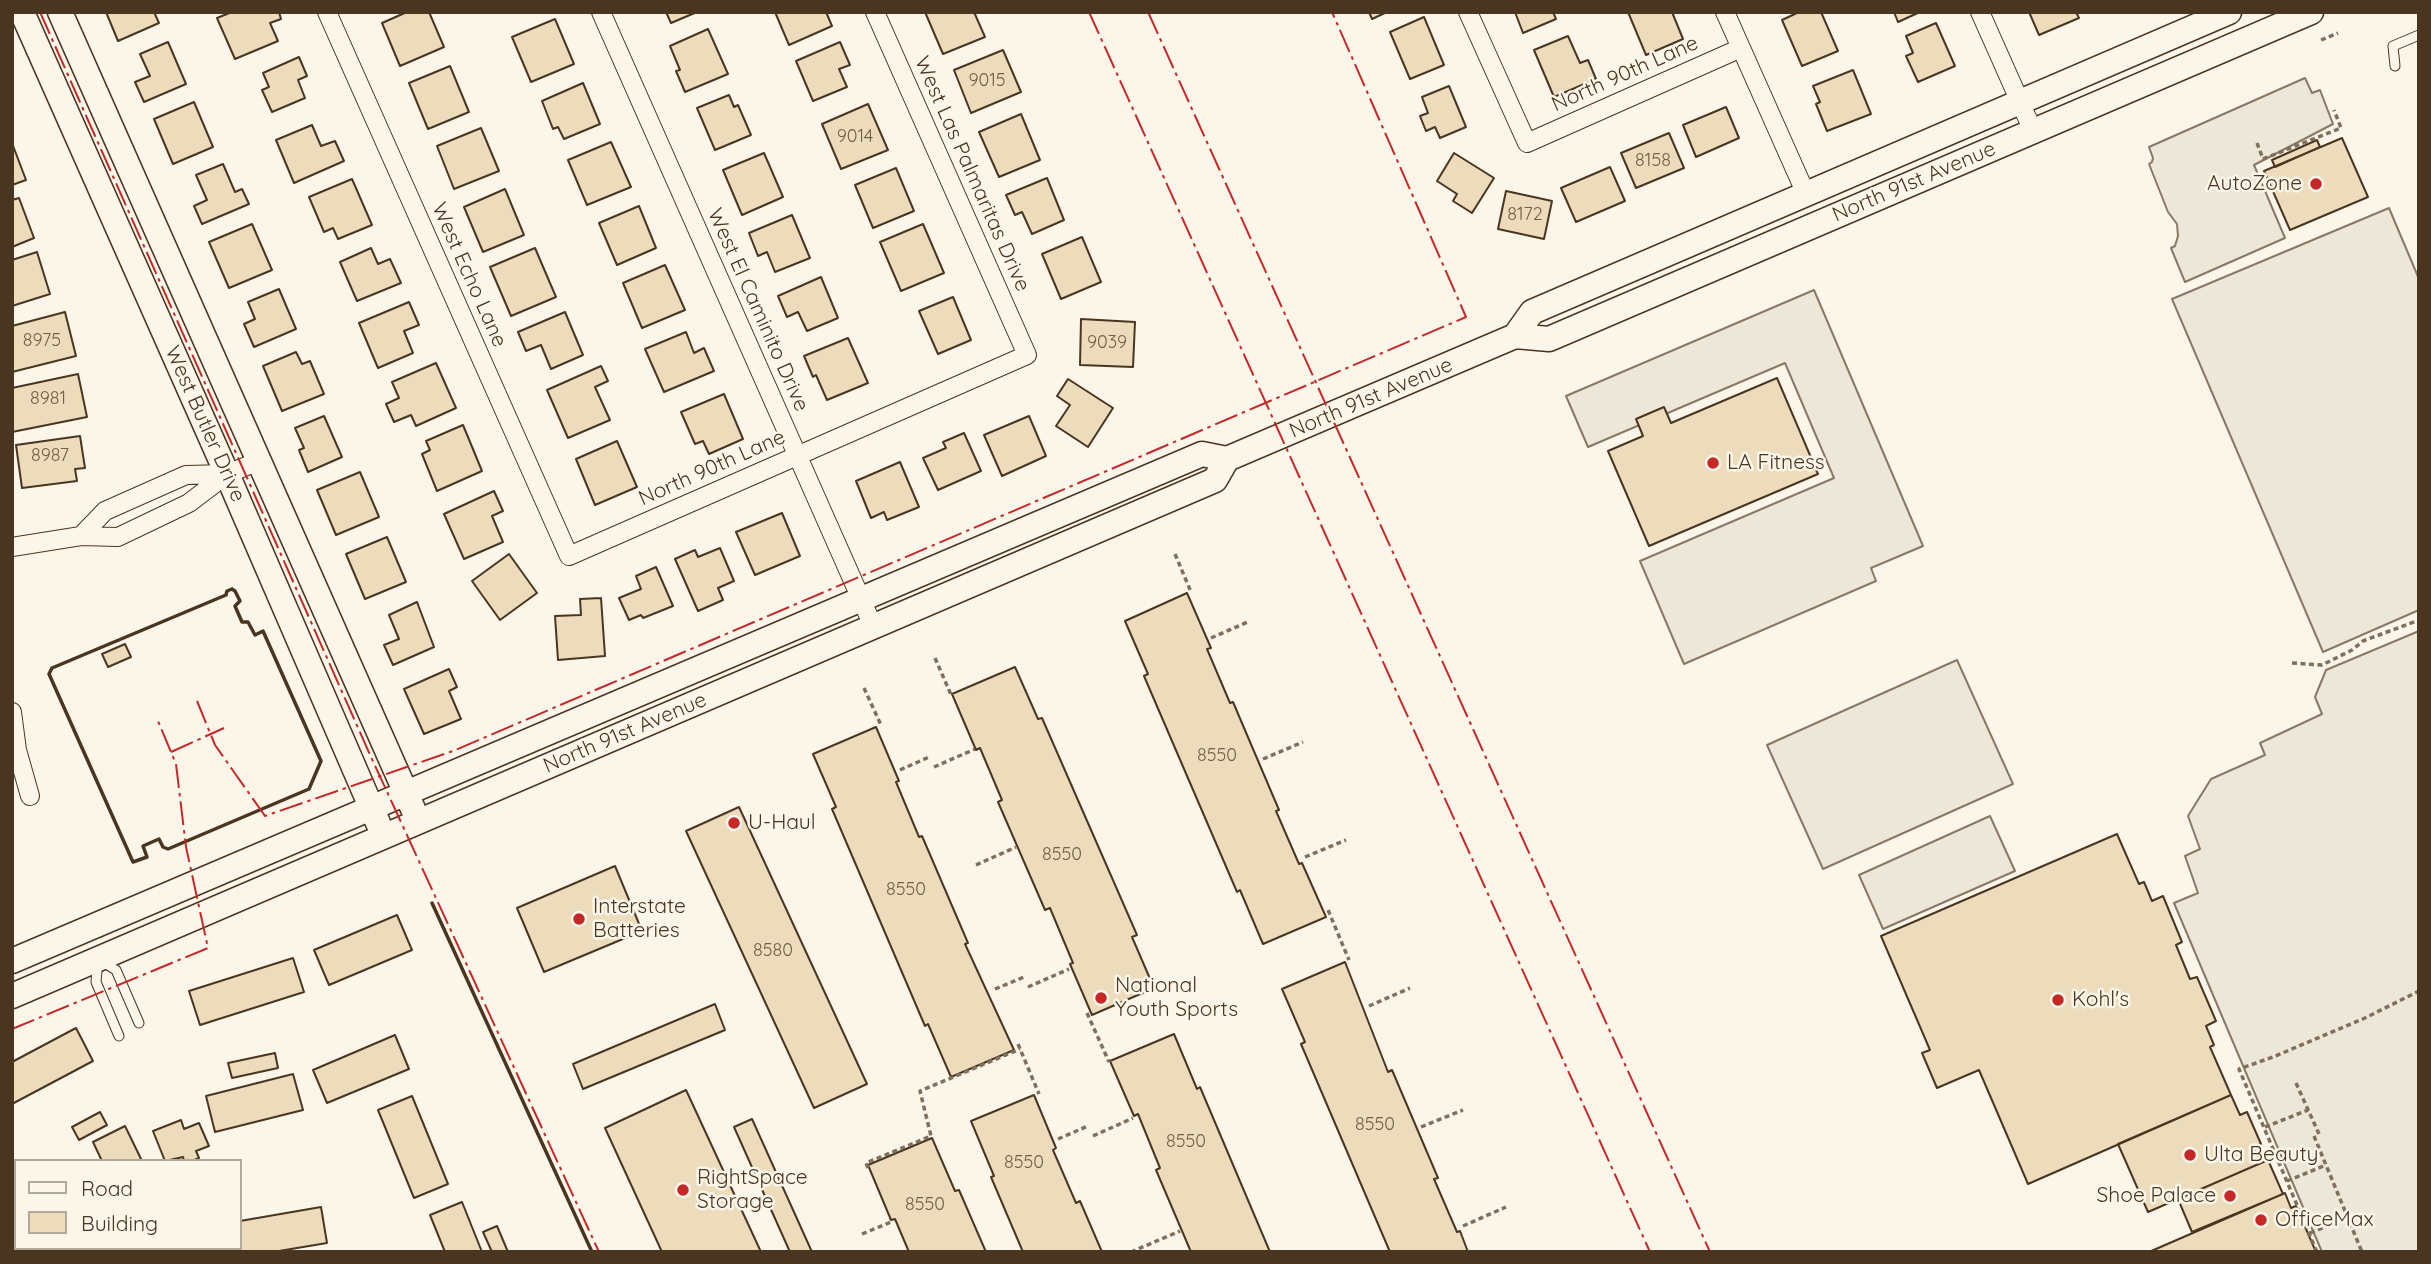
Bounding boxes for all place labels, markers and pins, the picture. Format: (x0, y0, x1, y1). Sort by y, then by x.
place label: AutoZone (2207, 171, 2302, 197)
marker: AutoZone (2308, 176, 2324, 192)
place label: LA Fitness (1727, 450, 1825, 476)
marker: LA Fitness (1705, 455, 1721, 471)
place label: U-Haul (748, 810, 816, 836)
marker: U-Haul (726, 815, 742, 831)
place label: Interstate Batteries (593, 894, 686, 944)
marker: Interstate Batteries (571, 911, 587, 927)
place label: National Youth Sports (1115, 973, 1238, 1023)
place label: Kohl's (2072, 987, 2129, 1013)
marker: National Youth Sports (1093, 990, 1109, 1006)
marker: Kohl's (2050, 992, 2066, 1008)
place label: Ulta Beauty (2204, 1142, 2318, 1168)
marker: Ulta Beauty (2182, 1147, 2198, 1163)
place label: RightSpace Storage (697, 1165, 808, 1215)
marker: RightSpace Storage (675, 1182, 691, 1198)
place label: Shoe Palace (2097, 1183, 2216, 1209)
marker: Shoe Palace (2222, 1188, 2238, 1204)
place label: OfficeMax (2275, 1207, 2374, 1233)
marker: OfficeMax (2253, 1212, 2269, 1228)

